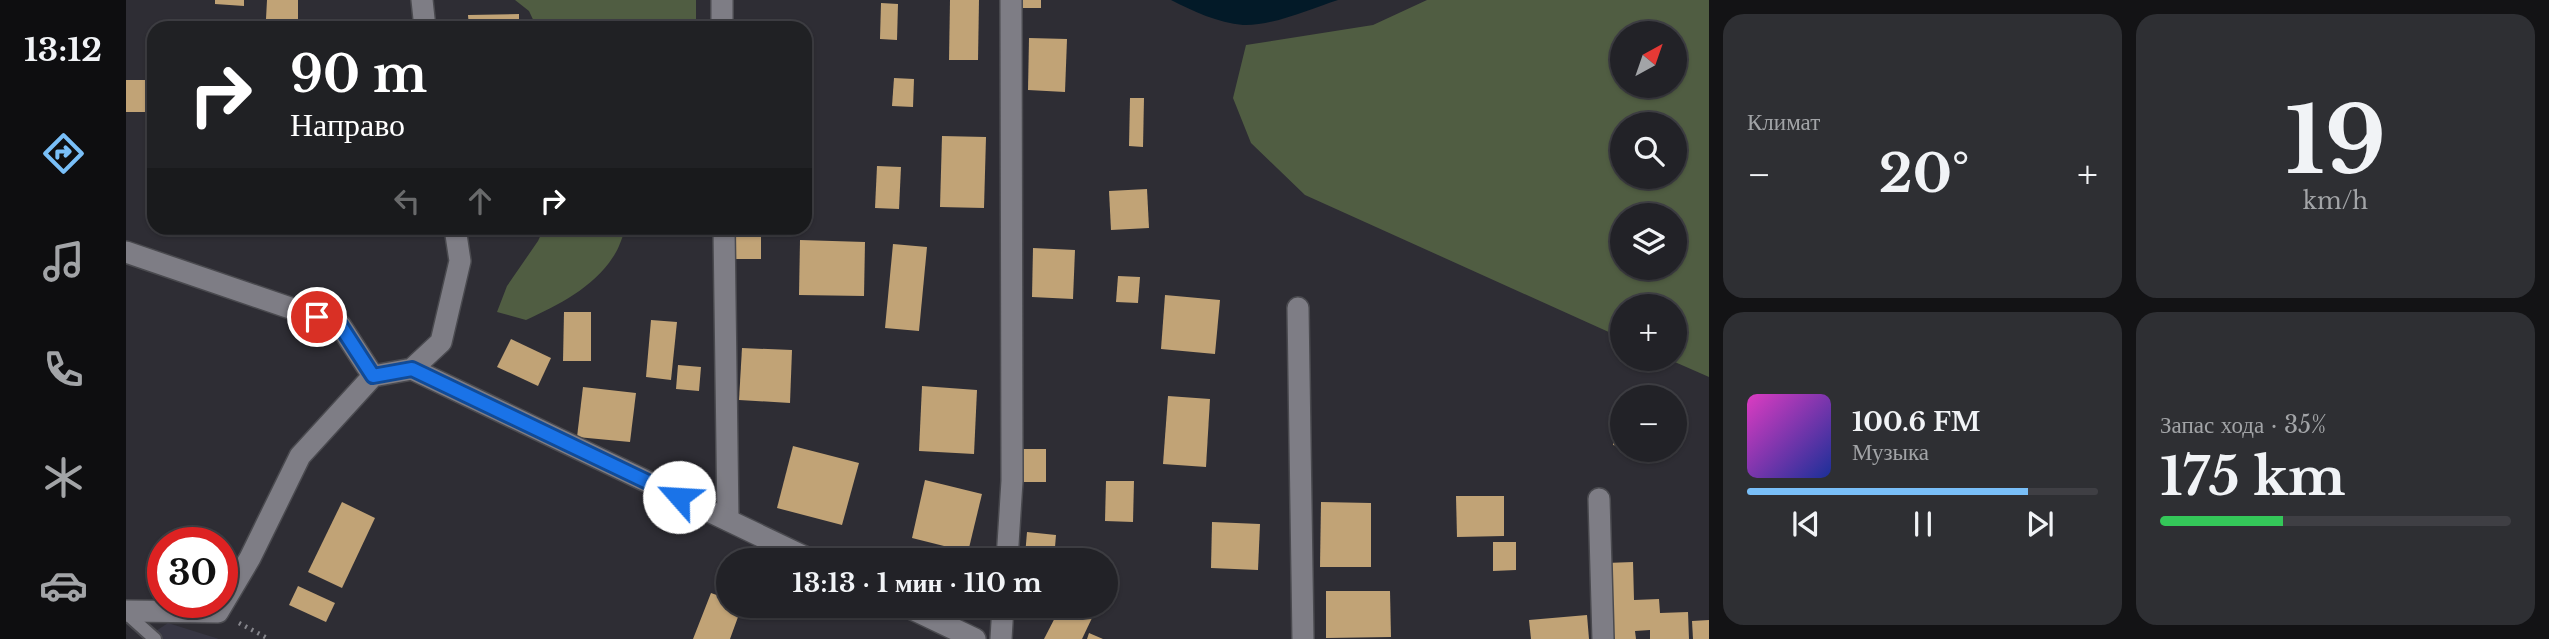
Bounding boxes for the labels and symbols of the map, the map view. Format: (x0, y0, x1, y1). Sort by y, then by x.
north arrow (1610, 21, 1687, 98)
pin (287, 287, 347, 347)
position arrow (642, 460, 716, 534)
speed limit sign: 30 (147, 527, 238, 618)

